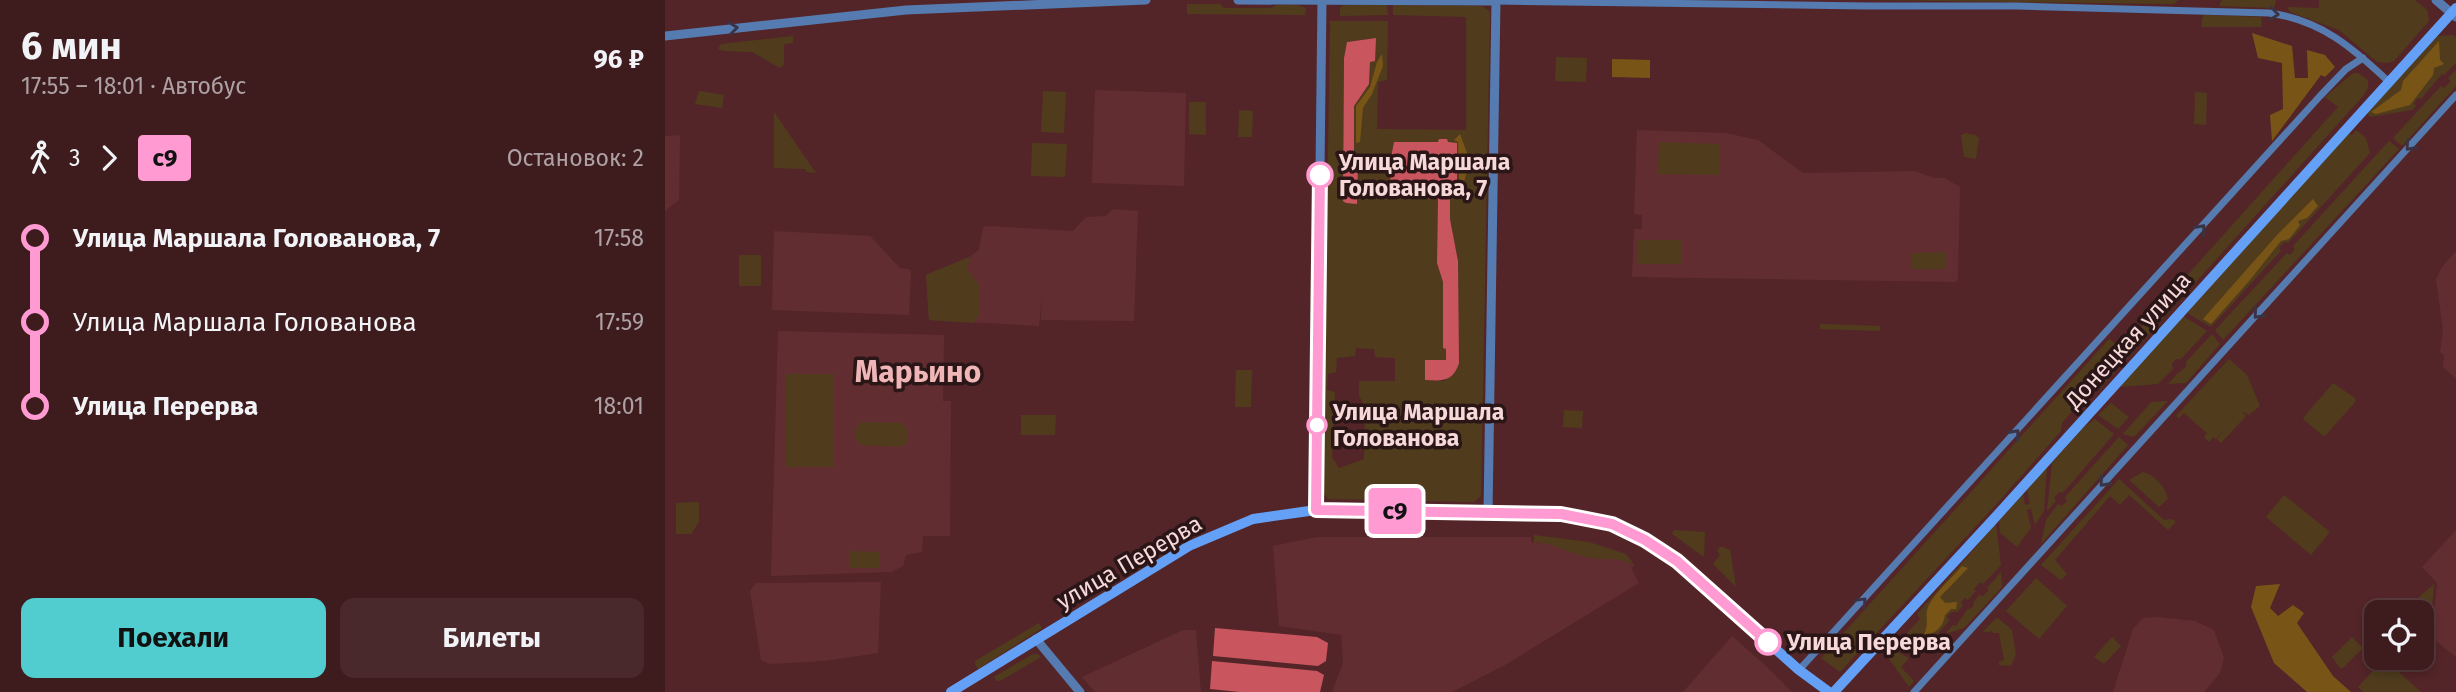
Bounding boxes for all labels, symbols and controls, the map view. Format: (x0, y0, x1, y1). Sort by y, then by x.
one-way arrow (2269, 7, 2280, 22)
one-way arrow (727, 21, 739, 36)
text: 6 мин (21, 23, 122, 69)
text: 96 ₽ (593, 44, 644, 75)
text: 17:55 – 18:01 · Автобус (21, 72, 246, 100)
one-way arrow (2406, 137, 2418, 150)
icon: walk (21, 139, 59, 177)
icon: forward (90, 139, 128, 177)
text: 3 (69, 144, 80, 172)
text: с9 (152, 144, 177, 172)
text: Остановок: 2 (507, 144, 644, 172)
place label: Улица Маршала Голованова, 7 (1338, 148, 1510, 202)
marker: Улица Маршала Голованова, 7 (1307, 162, 1333, 188)
text: Улица Маршала Голованова, 7 (73, 223, 440, 254)
text: 17:58 (594, 224, 644, 252)
one-way arrow (2193, 224, 2205, 237)
street label: Донецкая улица (2059, 266, 2197, 415)
one-way arrow (2254, 306, 2266, 319)
text: Улица Маршала Голованова (73, 307, 417, 338)
text: 17:59 (595, 308, 644, 336)
district label: Марьино (855, 354, 981, 390)
text: Улица Перерва (73, 391, 258, 422)
text: 18:01 (594, 392, 644, 420)
place label: Улица Маршала Голованова (1332, 398, 1504, 452)
marker: Улица Маршала Голованова (1307, 415, 1327, 435)
one-way arrow (2007, 429, 2020, 442)
one-way arrow (2100, 474, 2112, 487)
line badge: с9 (1363, 488, 1427, 534)
text: с9 (1383, 497, 1407, 525)
street label: улица Перерва (1051, 509, 1207, 615)
one-way arrow (1854, 597, 1866, 610)
button: Поехали (21, 598, 326, 678)
button: Билеты (340, 598, 644, 678)
map controls (2364, 600, 2434, 670)
button: locate (2364, 600, 2434, 670)
place label: Улица Перерва (1786, 628, 1951, 656)
marker: Улица Перерва (1755, 629, 1781, 655)

